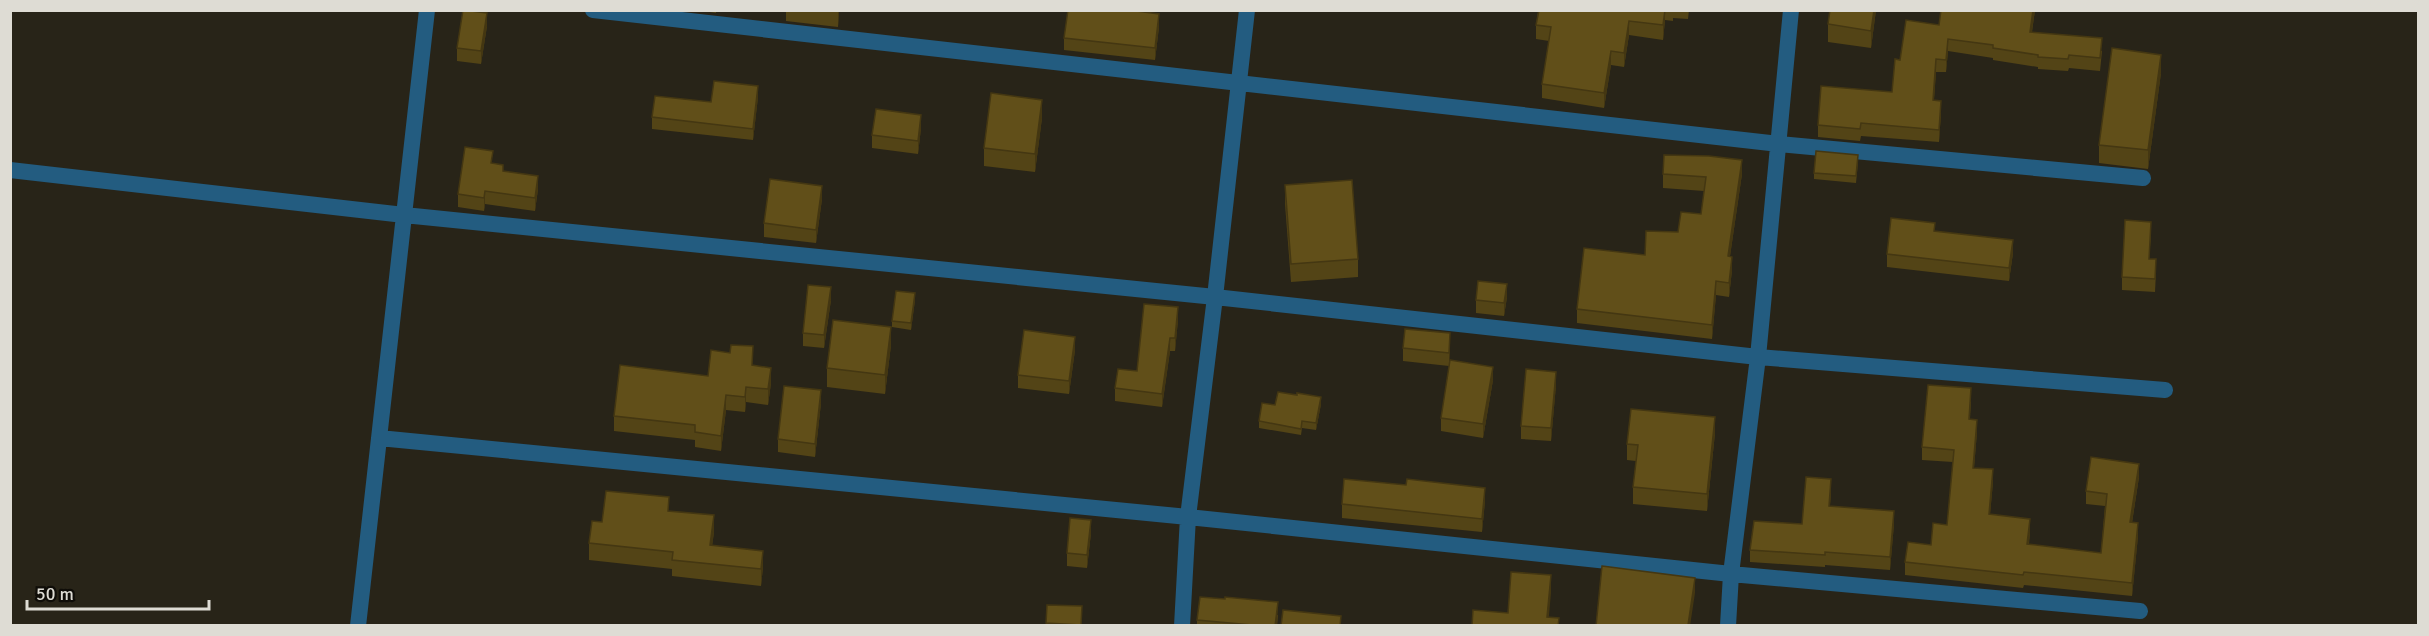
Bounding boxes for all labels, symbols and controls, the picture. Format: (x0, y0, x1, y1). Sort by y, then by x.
scale bar (27, 573, 208, 611)
text: 50 m (36, 583, 74, 605)

